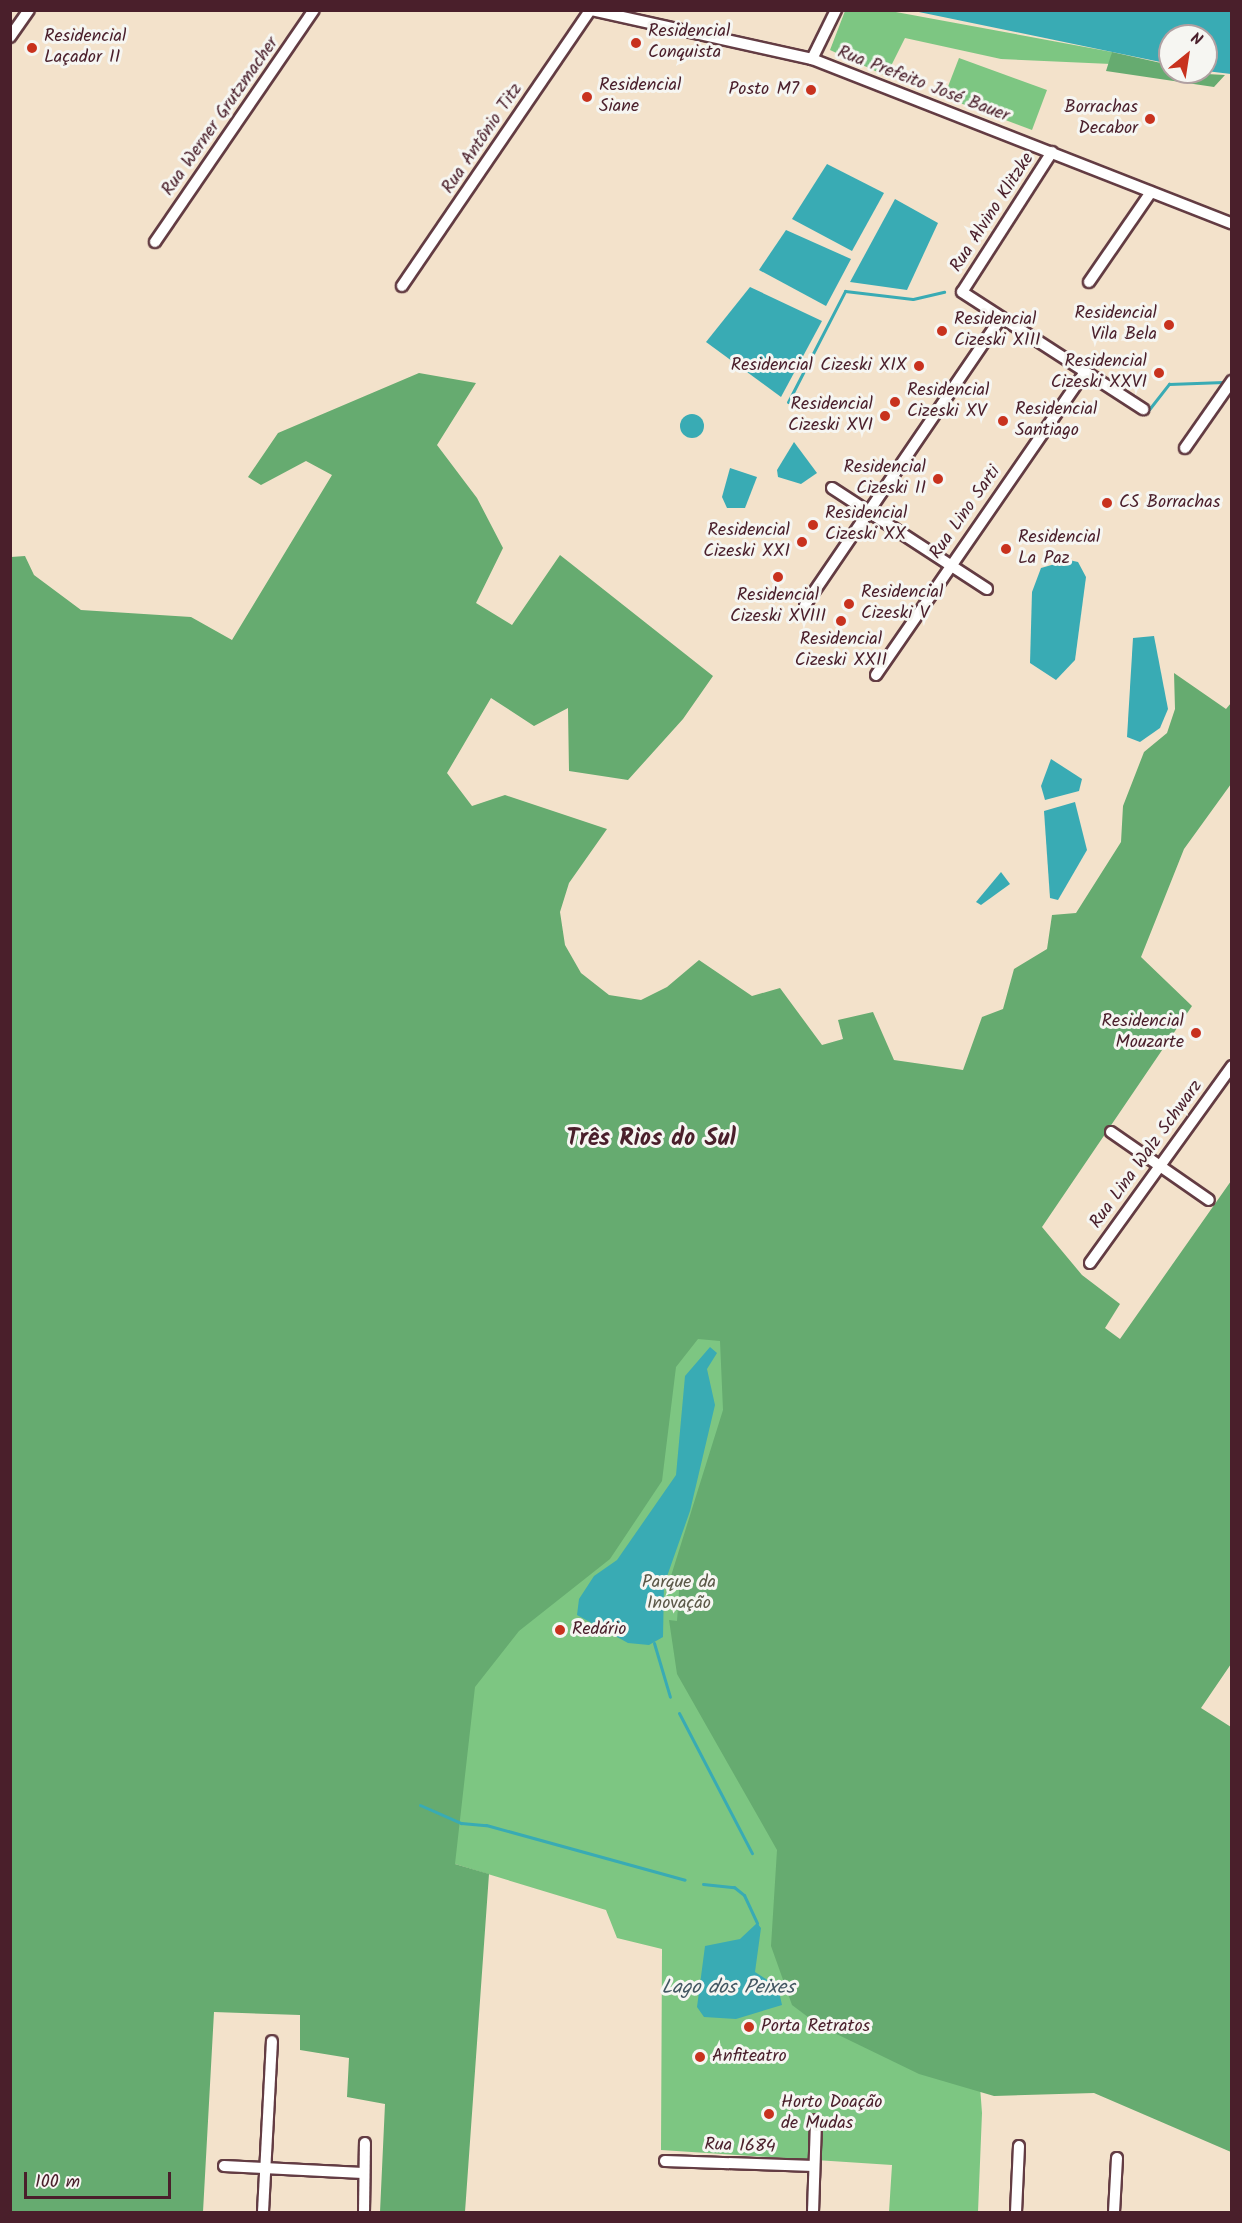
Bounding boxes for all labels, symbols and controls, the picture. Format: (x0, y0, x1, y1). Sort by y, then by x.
place label: Residencial Conquista (648, 22, 730, 64)
north arrow (1158, 24, 1218, 84)
text: N (1186, 26, 1207, 53)
place label: Residencial Laçador II (44, 27, 126, 70)
street label: Rua Werner Grutzmacher (158, 33, 284, 201)
marker: Residencial Conquista (629, 36, 643, 50)
marker: Residencial Laçador II (25, 41, 39, 55)
street label: Rua Prefeito José Bauer (834, 42, 1012, 128)
place label: Residencial Siane (599, 76, 681, 118)
place label: Posto M7 (729, 79, 799, 101)
street label: Rua Antônio Titz (438, 80, 528, 198)
marker: Posto M7 (804, 83, 818, 97)
marker: Residencial Siane (580, 90, 594, 104)
place label: Borrachas Decabor (1064, 98, 1138, 140)
marker: Borrachas Decabor (1143, 112, 1157, 126)
street label: Rua Alvino Klitzke (946, 149, 1040, 277)
place label: Residencial Vila Bela (1075, 304, 1157, 346)
place label: Residencial Cizeski XIII (954, 310, 1041, 352)
marker: Residencial Vila Bela (1162, 318, 1176, 332)
marker: Residencial Cizeski XIII (935, 324, 949, 338)
place label: Residencial Cizeski XXVI (1051, 352, 1147, 394)
place label: Residencial Cizeski XIX (731, 355, 907, 377)
marker: Residencial Cizeski XIX (912, 359, 926, 373)
marker: Residencial Cizeski XXVI (1152, 366, 1166, 380)
place label: Residencial Cizeski XV (907, 381, 989, 424)
place label: Residencial Cizeski XVI (788, 395, 873, 438)
marker: Residencial Cizeski XV (888, 395, 902, 409)
place label: Residencial Santiago (1015, 400, 1097, 442)
marker: Residencial Cizeski XVI (878, 409, 892, 423)
marker: Residencial Santiago (996, 414, 1010, 428)
place label: Residencial Cizeski II (844, 458, 926, 500)
street label: Rua Lino Sarti (926, 462, 1006, 564)
marker: Residencial Cizeski II (931, 472, 945, 486)
place label: CS Borrachas (1119, 492, 1220, 514)
marker: CS Borrachas (1100, 496, 1114, 510)
place label: Residencial Cizeski XX (825, 504, 907, 546)
marker: Residencial Cizeski XX (806, 518, 820, 532)
place label: Residencial Cizeski XXI (703, 521, 790, 564)
place label: Residencial La Paz (1018, 528, 1100, 570)
marker: Residencial Cizeski XXI (795, 535, 809, 549)
marker: Residencial La Paz (999, 542, 1013, 556)
marker: Residencial Cizeski XVIII (771, 570, 785, 584)
place label: Residencial Cizeski V (861, 583, 943, 626)
place label: Residencial Cizeski XVIII (730, 586, 826, 628)
marker: Residencial Cizeski V (842, 597, 856, 611)
marker: Residencial Cizeski XXII (834, 614, 848, 628)
place label: Residencial Cizeski XXII (795, 630, 887, 672)
place label: Residencial Mouzarte (1102, 1012, 1184, 1054)
marker: Residencial Mouzarte (1189, 1026, 1203, 1040)
street label: Rua Lina Walz Schwarz (1086, 1077, 1208, 1233)
district label: Três Rios do Sul (566, 1125, 736, 1153)
park label: Parque da Inovação (642, 1573, 716, 1616)
place label: Redário (572, 1619, 626, 1641)
marker: Redário (553, 1623, 567, 1637)
water label: Lago dos Peixes (661, 1976, 795, 2000)
place label: Porta Retratos (761, 2016, 870, 2038)
marker: Porta Retratos (742, 2020, 756, 2034)
place label: Anfiteatro (712, 2046, 787, 2068)
marker: Anfiteatro (693, 2050, 707, 2064)
place label: Horto Doação de Mudas (781, 2093, 882, 2136)
marker: Horto Doação de Mudas (762, 2107, 776, 2121)
street label: Rua 1684 (704, 2135, 776, 2159)
scale bar (27, 2160, 174, 2198)
text: 100 m (35, 2168, 80, 2197)

